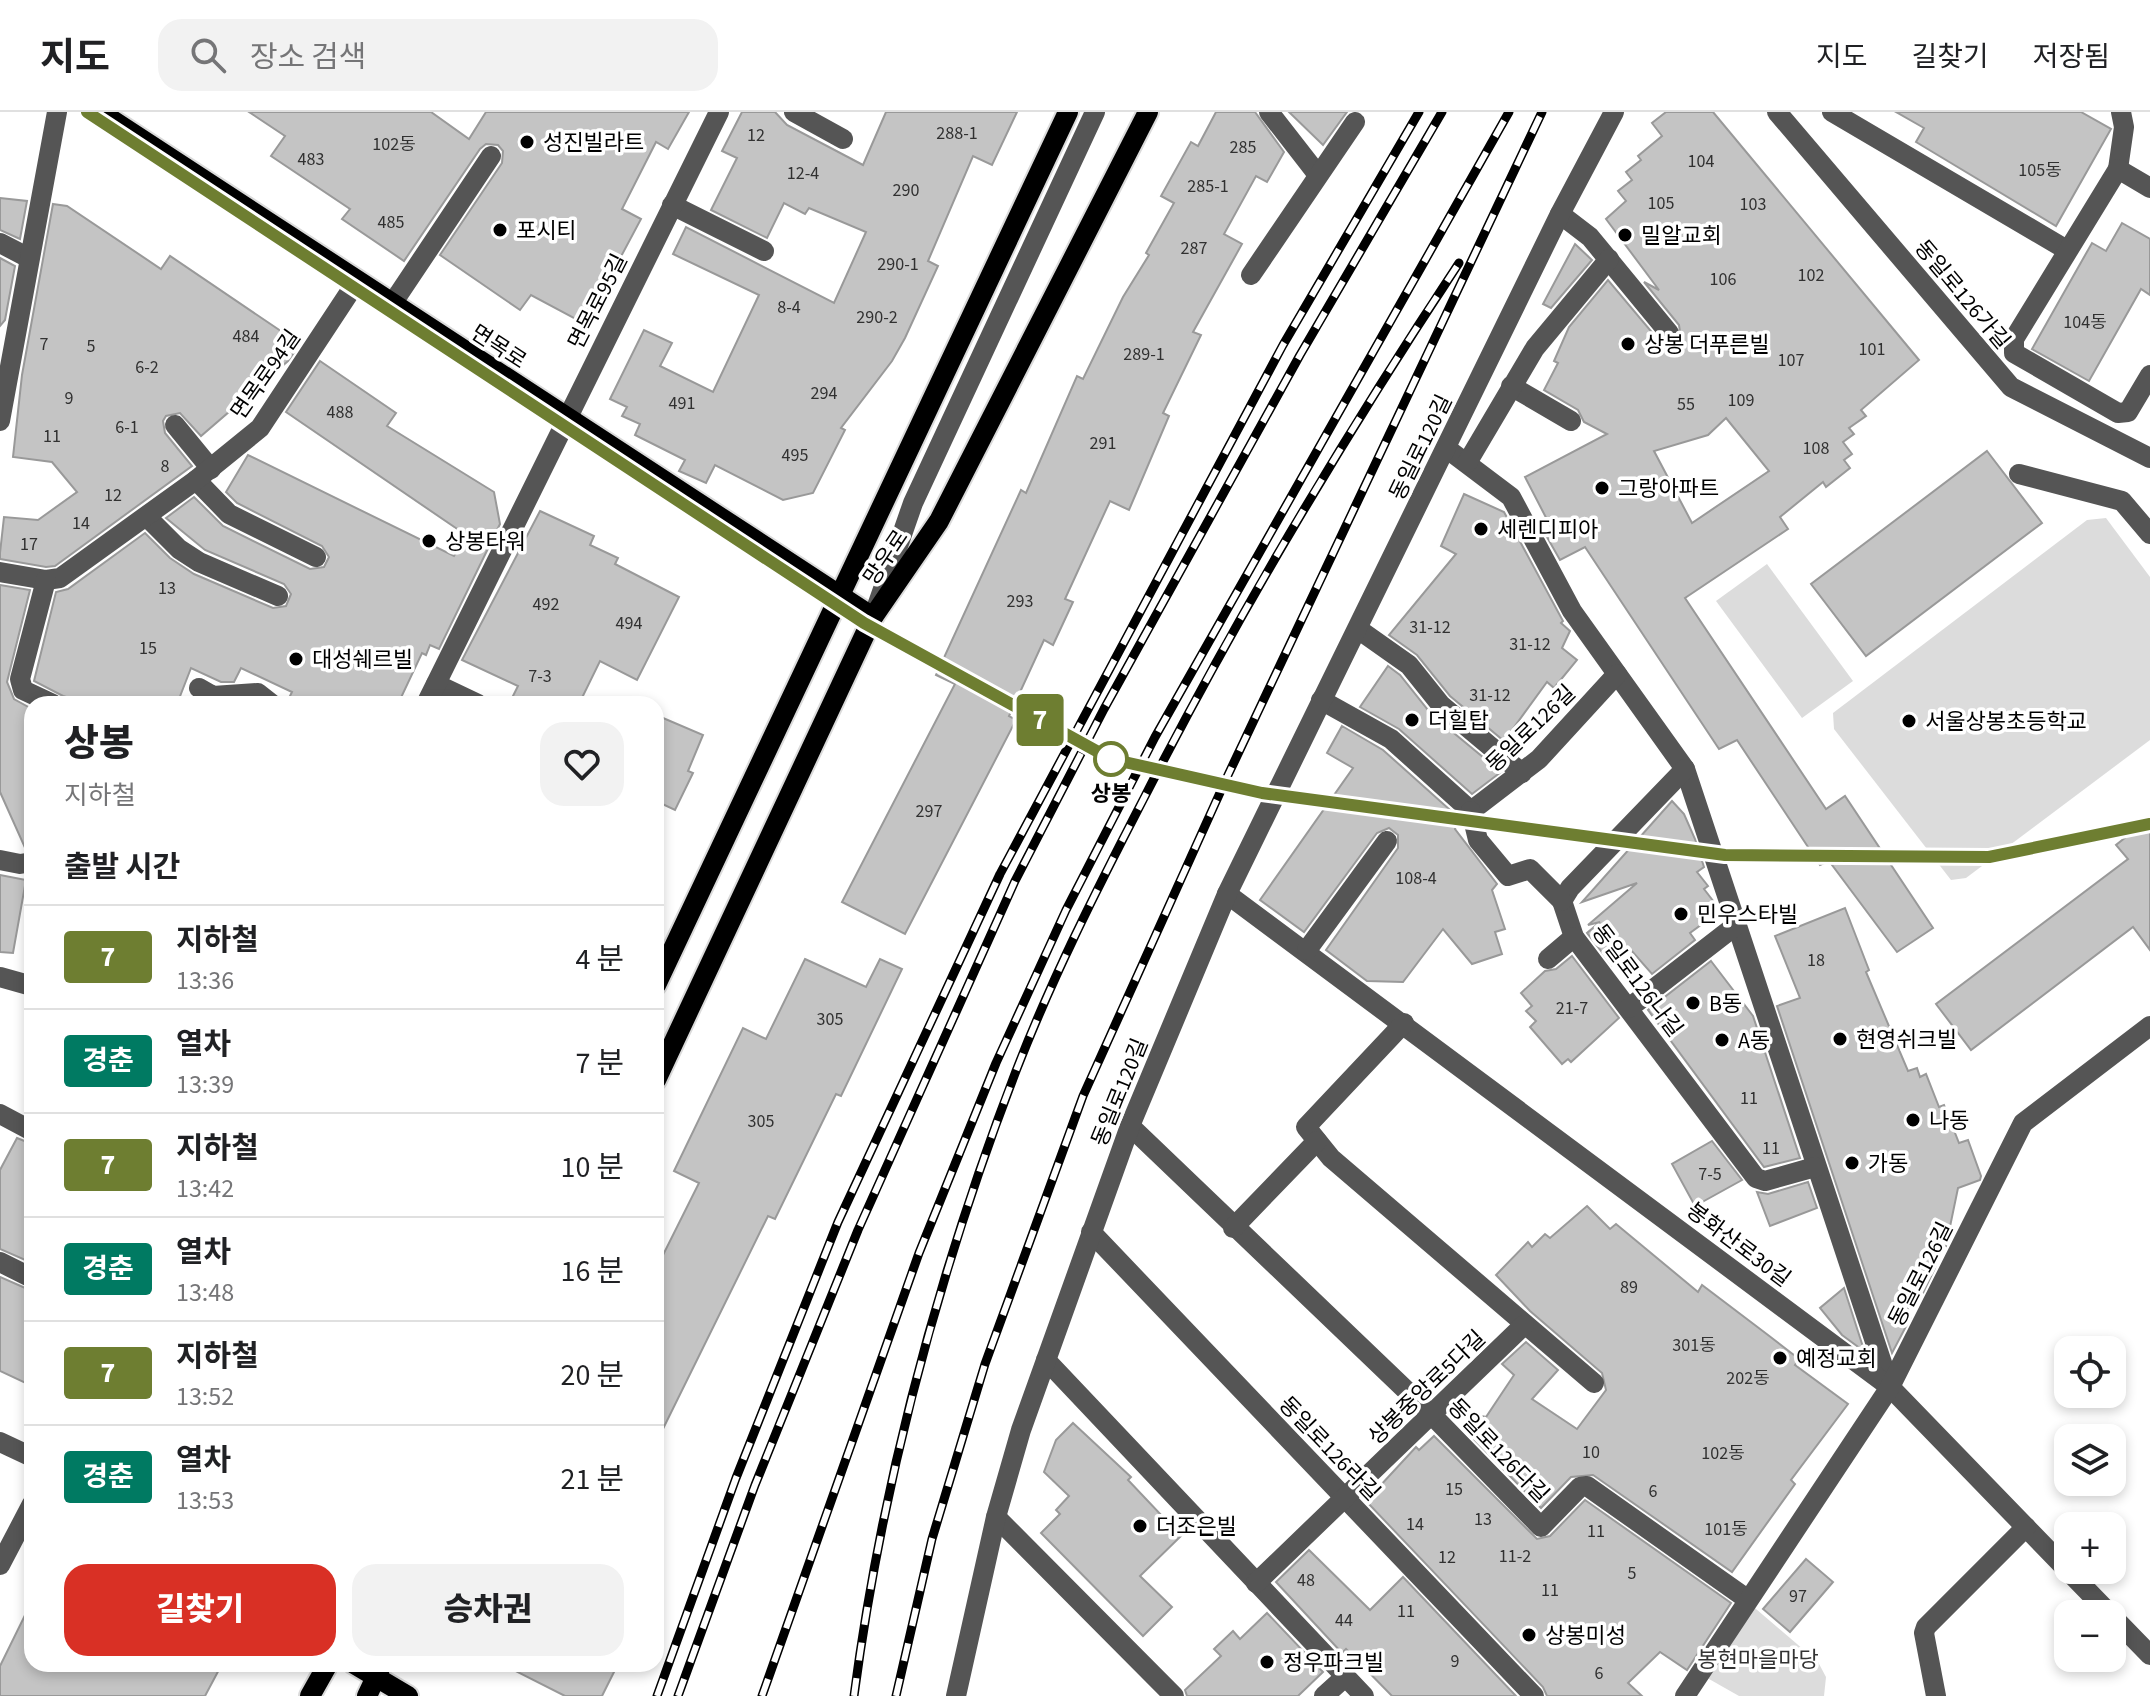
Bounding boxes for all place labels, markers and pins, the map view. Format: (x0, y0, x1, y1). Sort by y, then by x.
place label: 성진빌라트 (543, 127, 644, 159)
marker: 성진빌라트 (518, 133, 536, 151)
place label: 포시티 (516, 215, 577, 247)
place label: 밀알교회 (1641, 220, 1722, 252)
marker: 포시티 (491, 221, 509, 239)
marker: 밀알교회 (1616, 226, 1634, 244)
place label: 상봉 더푸른빌 (1644, 329, 1770, 361)
marker: 상봉 더푸른빌 (1619, 335, 1637, 353)
place label: 그랑아파트 (1618, 473, 1719, 505)
marker: 그랑아파트 (1593, 479, 1611, 497)
place label: 세렌디피아 (1497, 514, 1598, 546)
marker: 세렌디피아 (1472, 520, 1490, 538)
place label: 상봉타워 (445, 526, 526, 558)
marker: 상봉타워 (420, 532, 438, 550)
place label: 대성쉐르빌 (312, 644, 413, 676)
marker: 대성쉐르빌 (287, 650, 305, 668)
place label: 더힐탑 (1428, 705, 1489, 737)
place label: 서울상봉초등학교 (1925, 706, 2087, 738)
marker: 더힐탑 (1403, 711, 1421, 729)
marker: 서울상봉초등학교 (1900, 712, 1918, 730)
marker: 상봉 (1094, 742, 1128, 776)
place label: 상봉 (1091, 778, 1131, 810)
place label: 민우스타빌 (1697, 899, 1798, 931)
marker: 민우스타빌 (1672, 905, 1690, 923)
place label: B동 (1709, 988, 1742, 1020)
marker: B동 (1684, 994, 1702, 1012)
place label: 현영쉬크빌 (1856, 1024, 1957, 1056)
place label: A동 (1738, 1025, 1770, 1057)
marker: 현영쉬크빌 (1831, 1030, 1849, 1048)
marker: A동 (1713, 1031, 1731, 1049)
place label: 나동 (1929, 1105, 1969, 1137)
marker: 나동 (1904, 1111, 1922, 1129)
place label: 가동 (1868, 1148, 1908, 1180)
marker: 가동 (1843, 1154, 1861, 1172)
place label: 예정교회 (1796, 1343, 1877, 1375)
marker: 예정교회 (1771, 1349, 1789, 1367)
place label: 더조은빌 (1156, 1511, 1237, 1543)
marker: 더조은빌 (1131, 1517, 1149, 1535)
place label: 상봉미성 (1545, 1620, 1626, 1652)
marker: 상봉미성 (1520, 1626, 1538, 1644)
place label: 정우파크빌 (1283, 1647, 1384, 1679)
marker: 정우파크빌 (1258, 1653, 1276, 1671)

